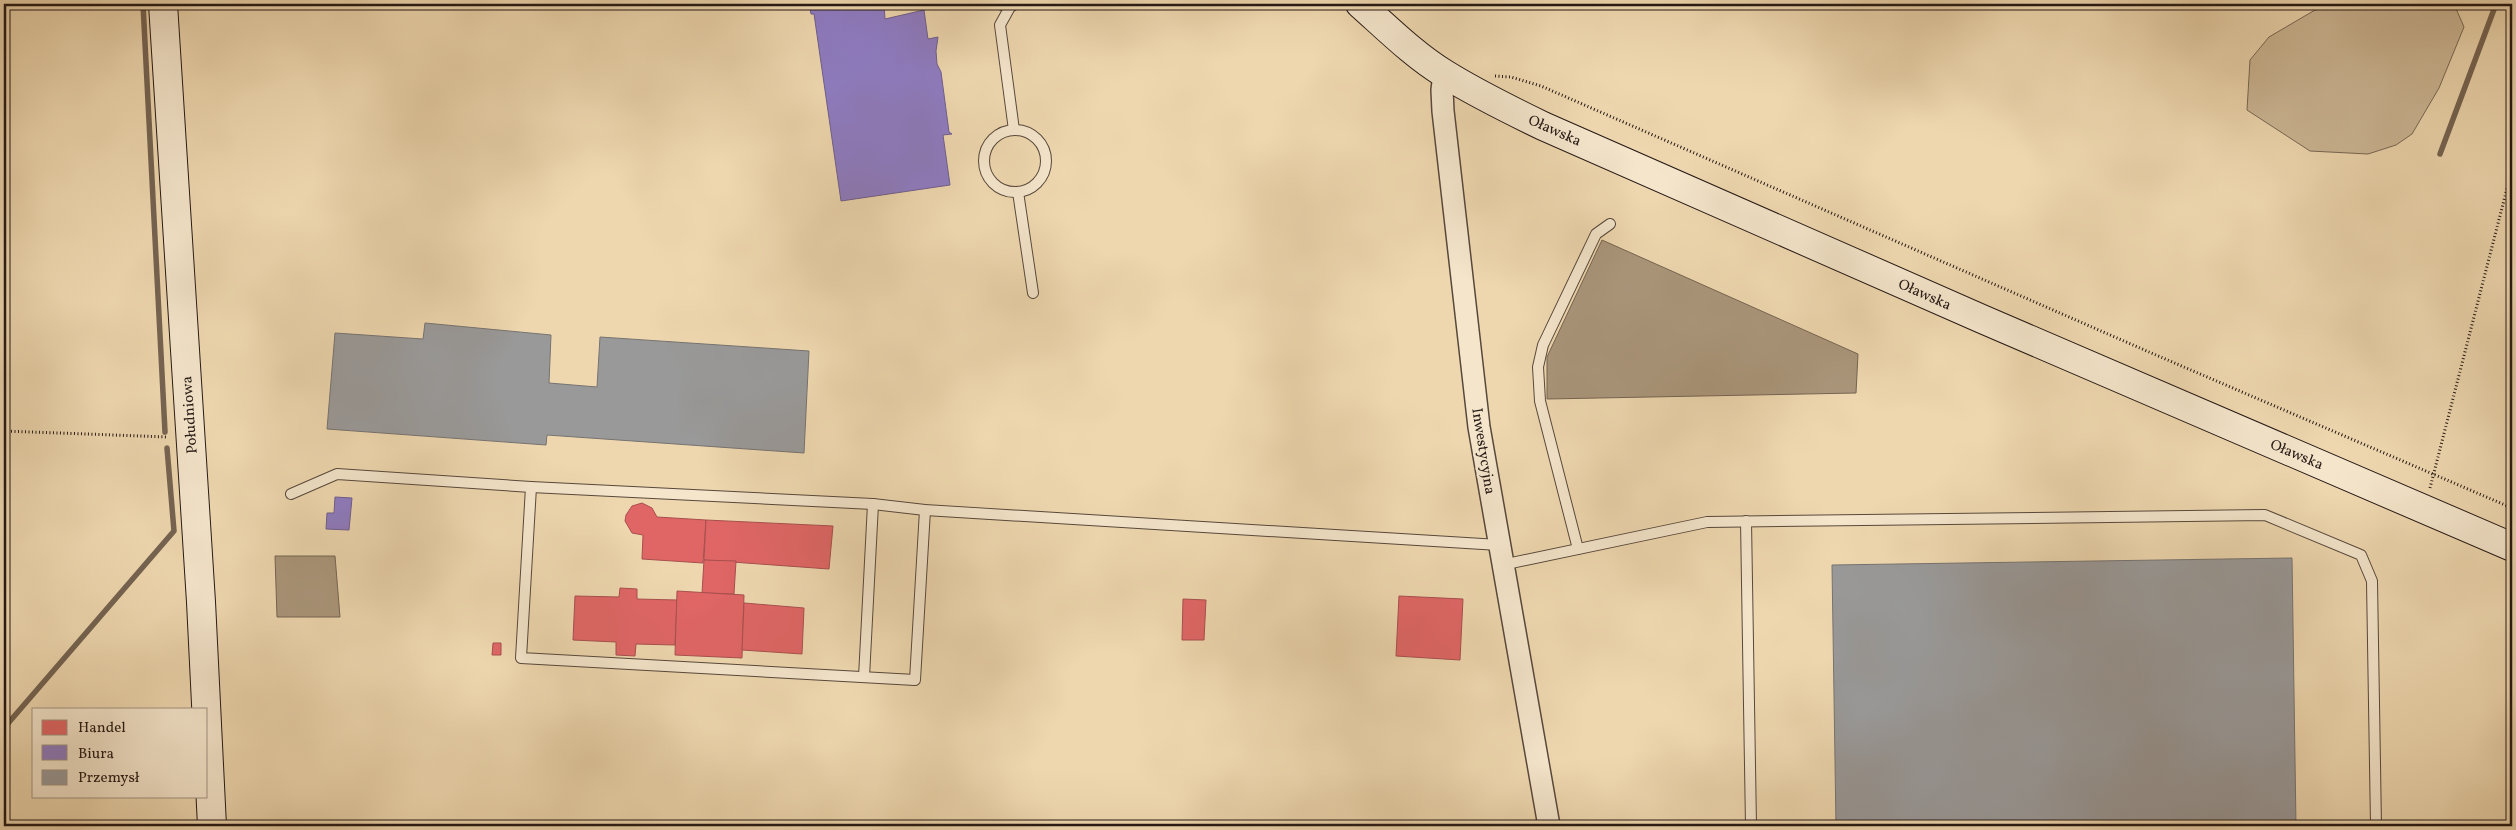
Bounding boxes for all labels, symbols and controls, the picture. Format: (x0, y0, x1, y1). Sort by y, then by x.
street label: Oławska (1524, 110, 1584, 152)
street label: Oławska (1894, 274, 1954, 316)
street label: Południowa (177, 375, 204, 455)
street label: Inwestycyjna (1465, 406, 1500, 496)
street label: Oławska (2266, 435, 2326, 476)
legend (32, 708, 208, 798)
text: Handel (78, 718, 126, 739)
text: Biura (78, 744, 114, 765)
text: Przemysł (78, 768, 140, 789)

